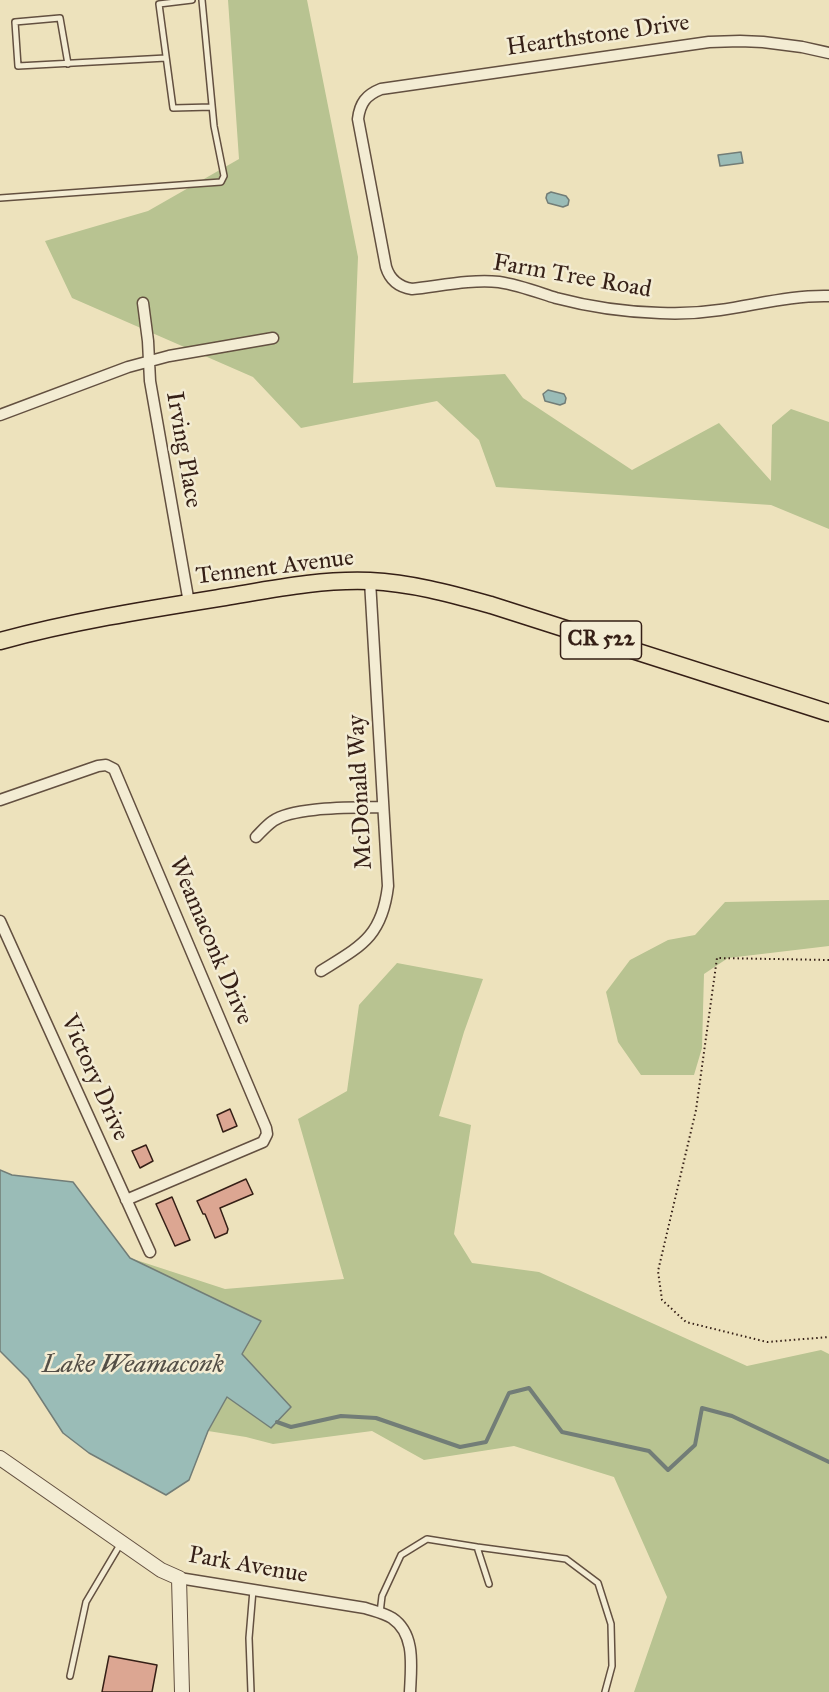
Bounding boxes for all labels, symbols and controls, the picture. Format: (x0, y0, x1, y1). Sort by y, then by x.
street label: Hearthstone Drive (505, 9, 691, 63)
street label: Farm Tree Road (490, 249, 654, 305)
street label: Irving Place (159, 390, 207, 510)
street label: Tennent Avenue (194, 544, 356, 592)
road number: CR 522 (560, 621, 642, 659)
street label: McDonald Way (343, 714, 379, 870)
street label: Weamaconk Drive (162, 853, 258, 1029)
street label: Victory Drive (53, 1011, 135, 1145)
water label: Lake Weamaconk (42, 1350, 224, 1382)
street label: Park Avenue (186, 1541, 310, 1591)

